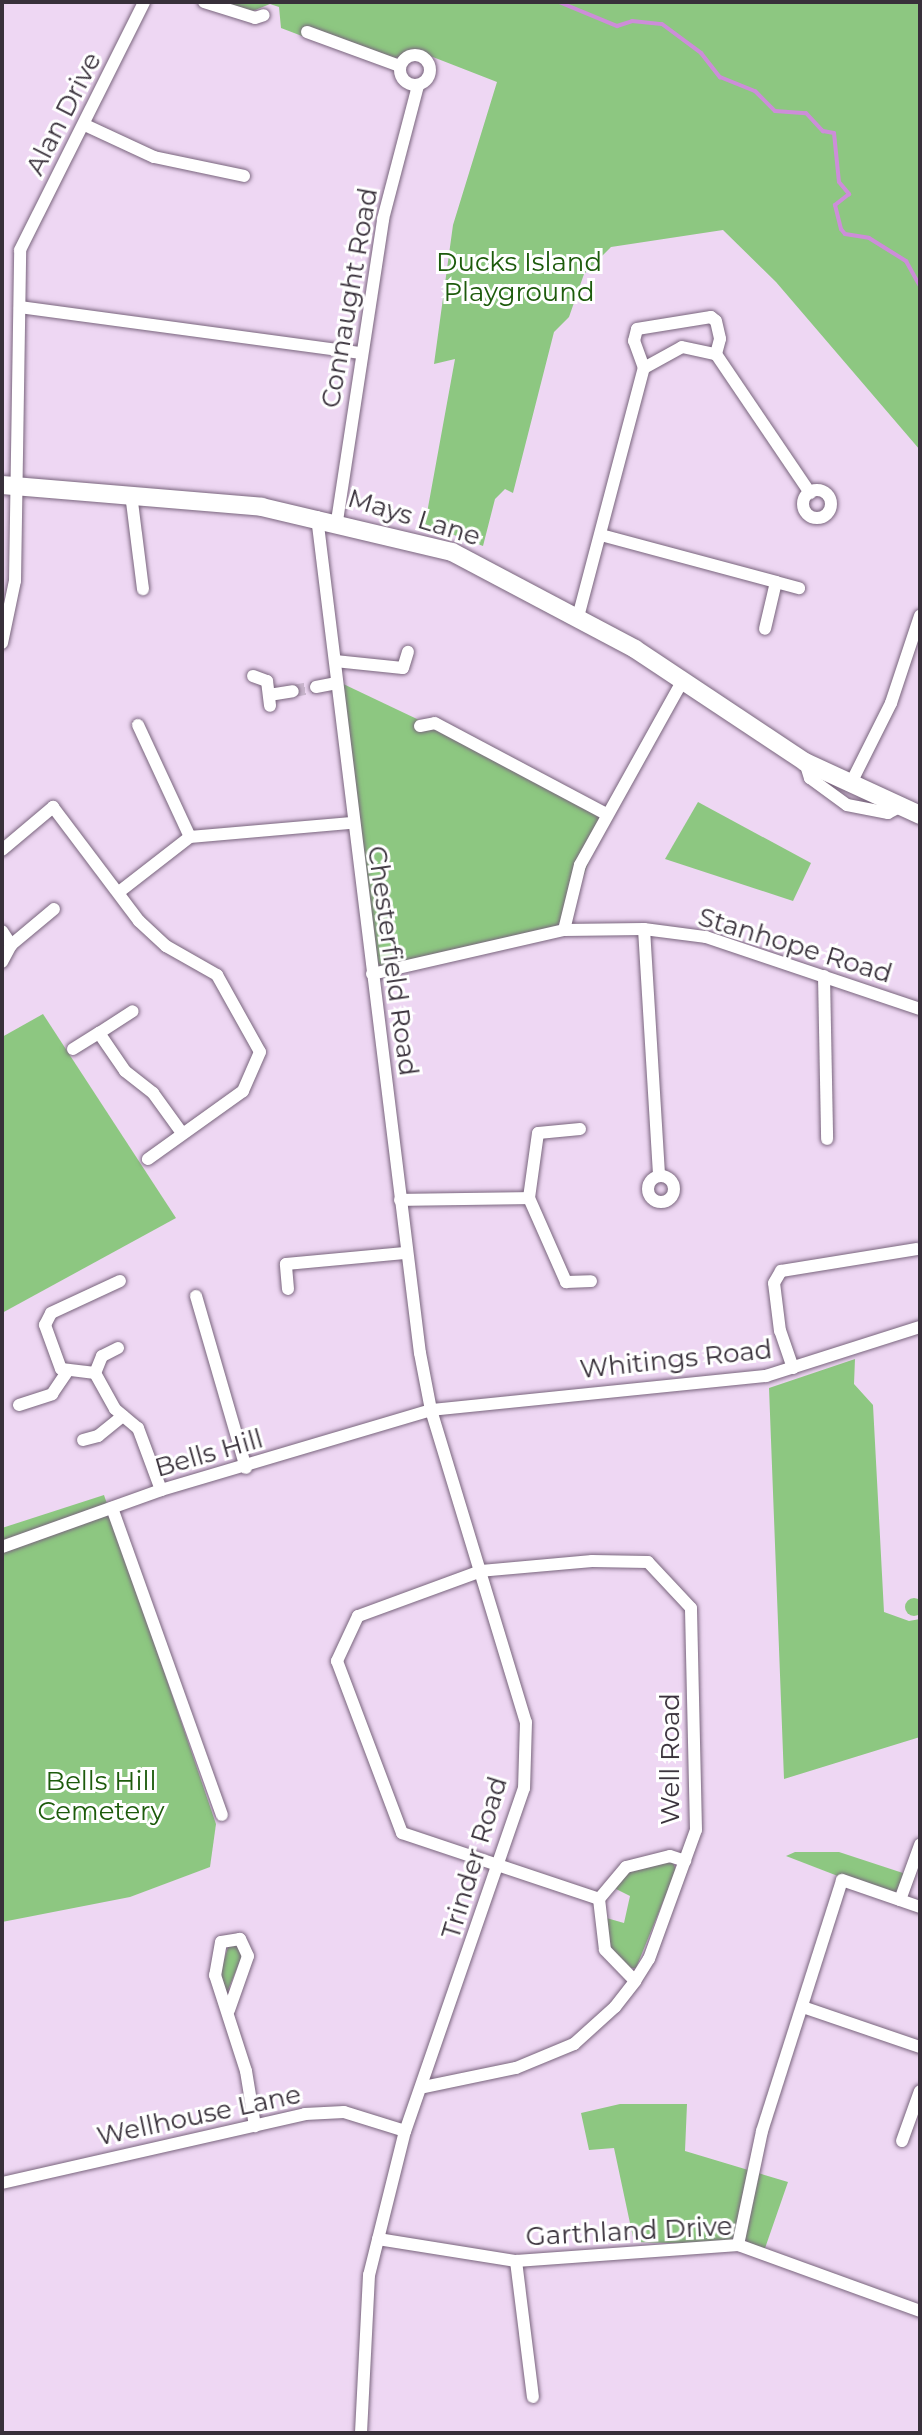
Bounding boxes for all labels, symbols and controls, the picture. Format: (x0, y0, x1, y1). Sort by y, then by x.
street label: Alan Drive (20, 47, 108, 181)
street label: Connaught Road (315, 186, 385, 410)
park label: Ducks Island Playground (436, 247, 602, 308)
street label: Mays Lane (344, 483, 484, 553)
street label: Chesterfield Road (360, 844, 424, 1078)
street label: Stanhope Road (694, 902, 896, 990)
street label: Whitings Road (578, 1334, 774, 1386)
street label: Bells Hill (151, 1424, 267, 1484)
street label: Well Road (655, 1693, 687, 1825)
park label: Bells Hill Cemetery (38, 1766, 164, 1828)
street label: Trinder Road (436, 1773, 514, 1943)
street label: Wellhouse Lane (94, 2079, 304, 2153)
street label: Garthland Drive (525, 2211, 733, 2253)

